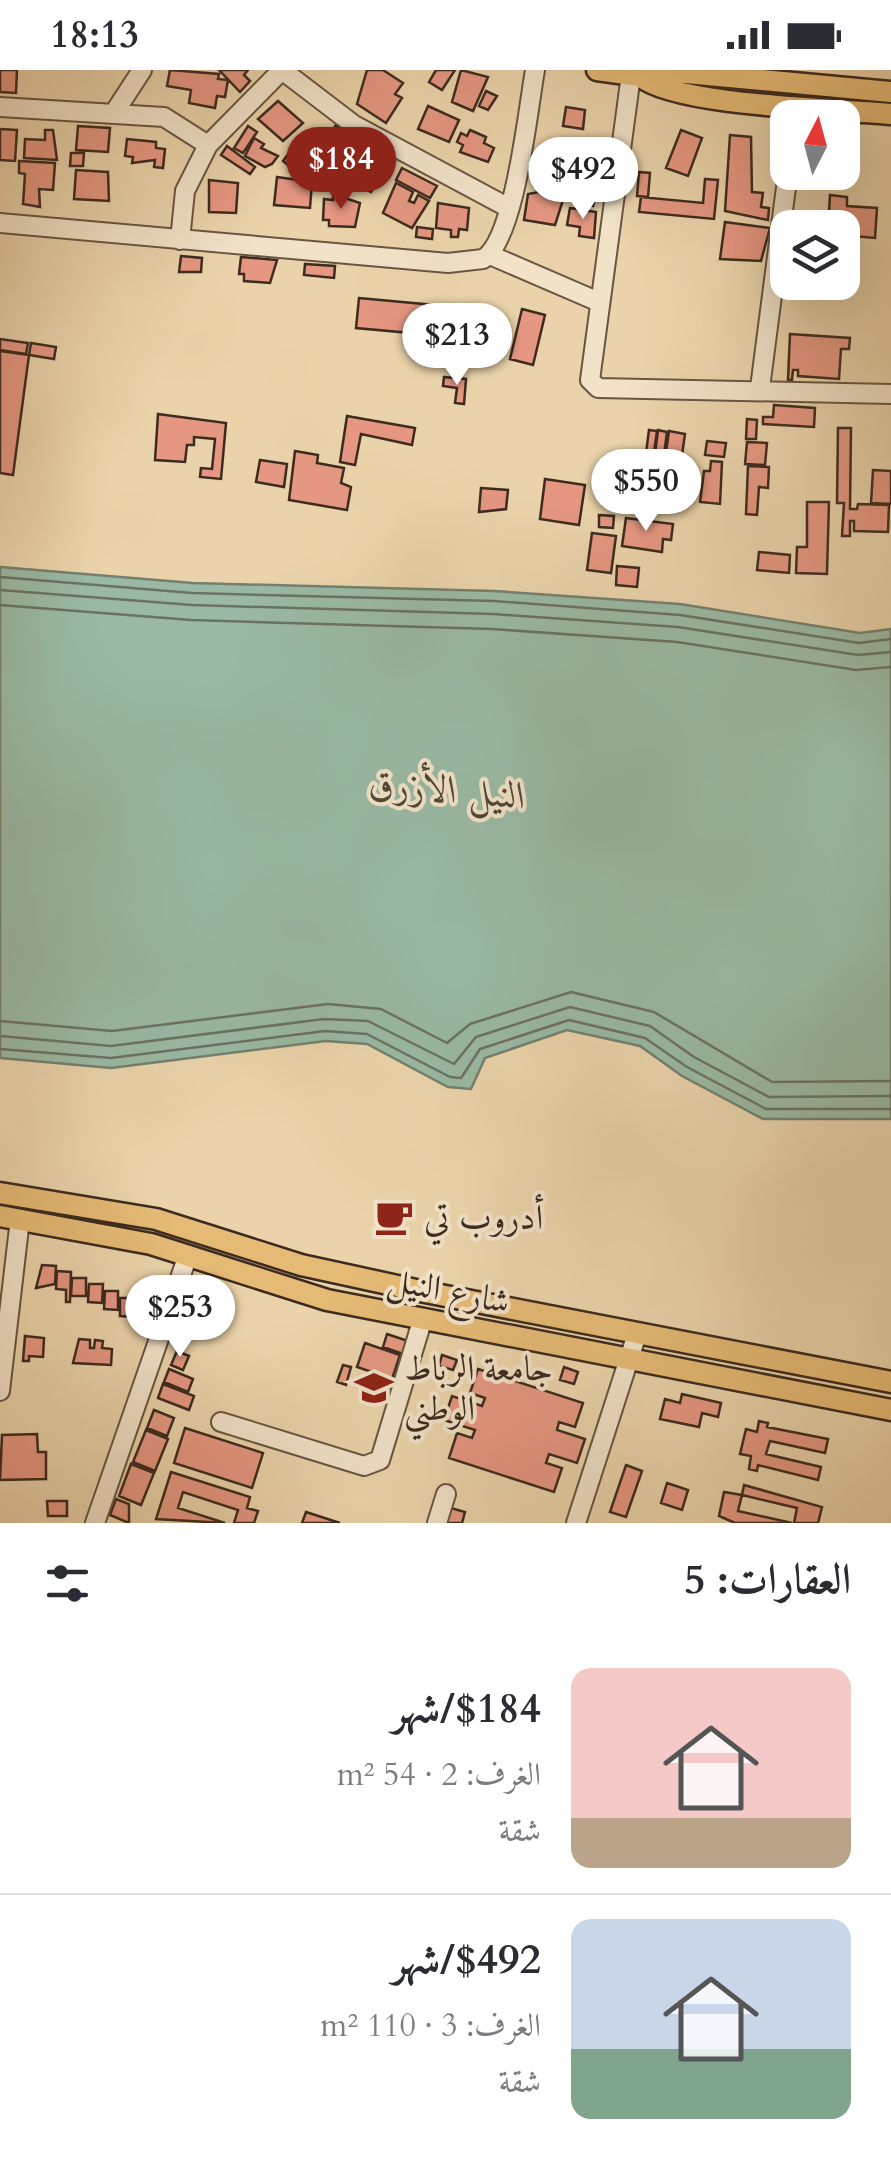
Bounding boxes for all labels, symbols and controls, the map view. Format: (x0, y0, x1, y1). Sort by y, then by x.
text: 18:13 (50, 9, 139, 61)
north arrow (770, 100, 860, 190)
map controls (770, 100, 860, 300)
pin: $184 (282, 127, 400, 212)
text: $184 (308, 137, 374, 181)
pin: $492 (524, 137, 642, 222)
text: $492 (550, 147, 616, 191)
button: layers (770, 210, 860, 300)
pin: $213 (398, 303, 516, 388)
text: $213 (424, 313, 490, 357)
pin: $550 (587, 449, 705, 534)
text: $550 (613, 459, 679, 503)
water label: النيل الأزرق (367, 757, 529, 823)
place label: أدروب تي (424, 1193, 544, 1246)
cafe icon: أدروب تي (373, 1196, 415, 1238)
street label: شارع النيل (383, 1256, 514, 1330)
pin: $253 (121, 1275, 239, 1360)
text: $253 (147, 1285, 213, 1329)
place label: جامعة الرباط الوطني (404, 1345, 553, 1441)
school or university icon: جامعة الرباط الوطني (353, 1367, 395, 1409)
text: العقارات: 5 (684, 1551, 851, 1608)
icon: filters (40, 1556, 95, 1611)
text: $184/شهر (392, 1680, 541, 1737)
icon: home (651, 1708, 771, 1828)
text: الغرف: 2 · 54 m² (337, 1753, 541, 1797)
text: شقة (499, 1809, 541, 1853)
text: $492/شهر (392, 1931, 541, 1988)
icon: home (651, 1959, 771, 2079)
text: الغرف: 3 · 110 m² (320, 2004, 541, 2048)
text: شقة (499, 2060, 541, 2104)

